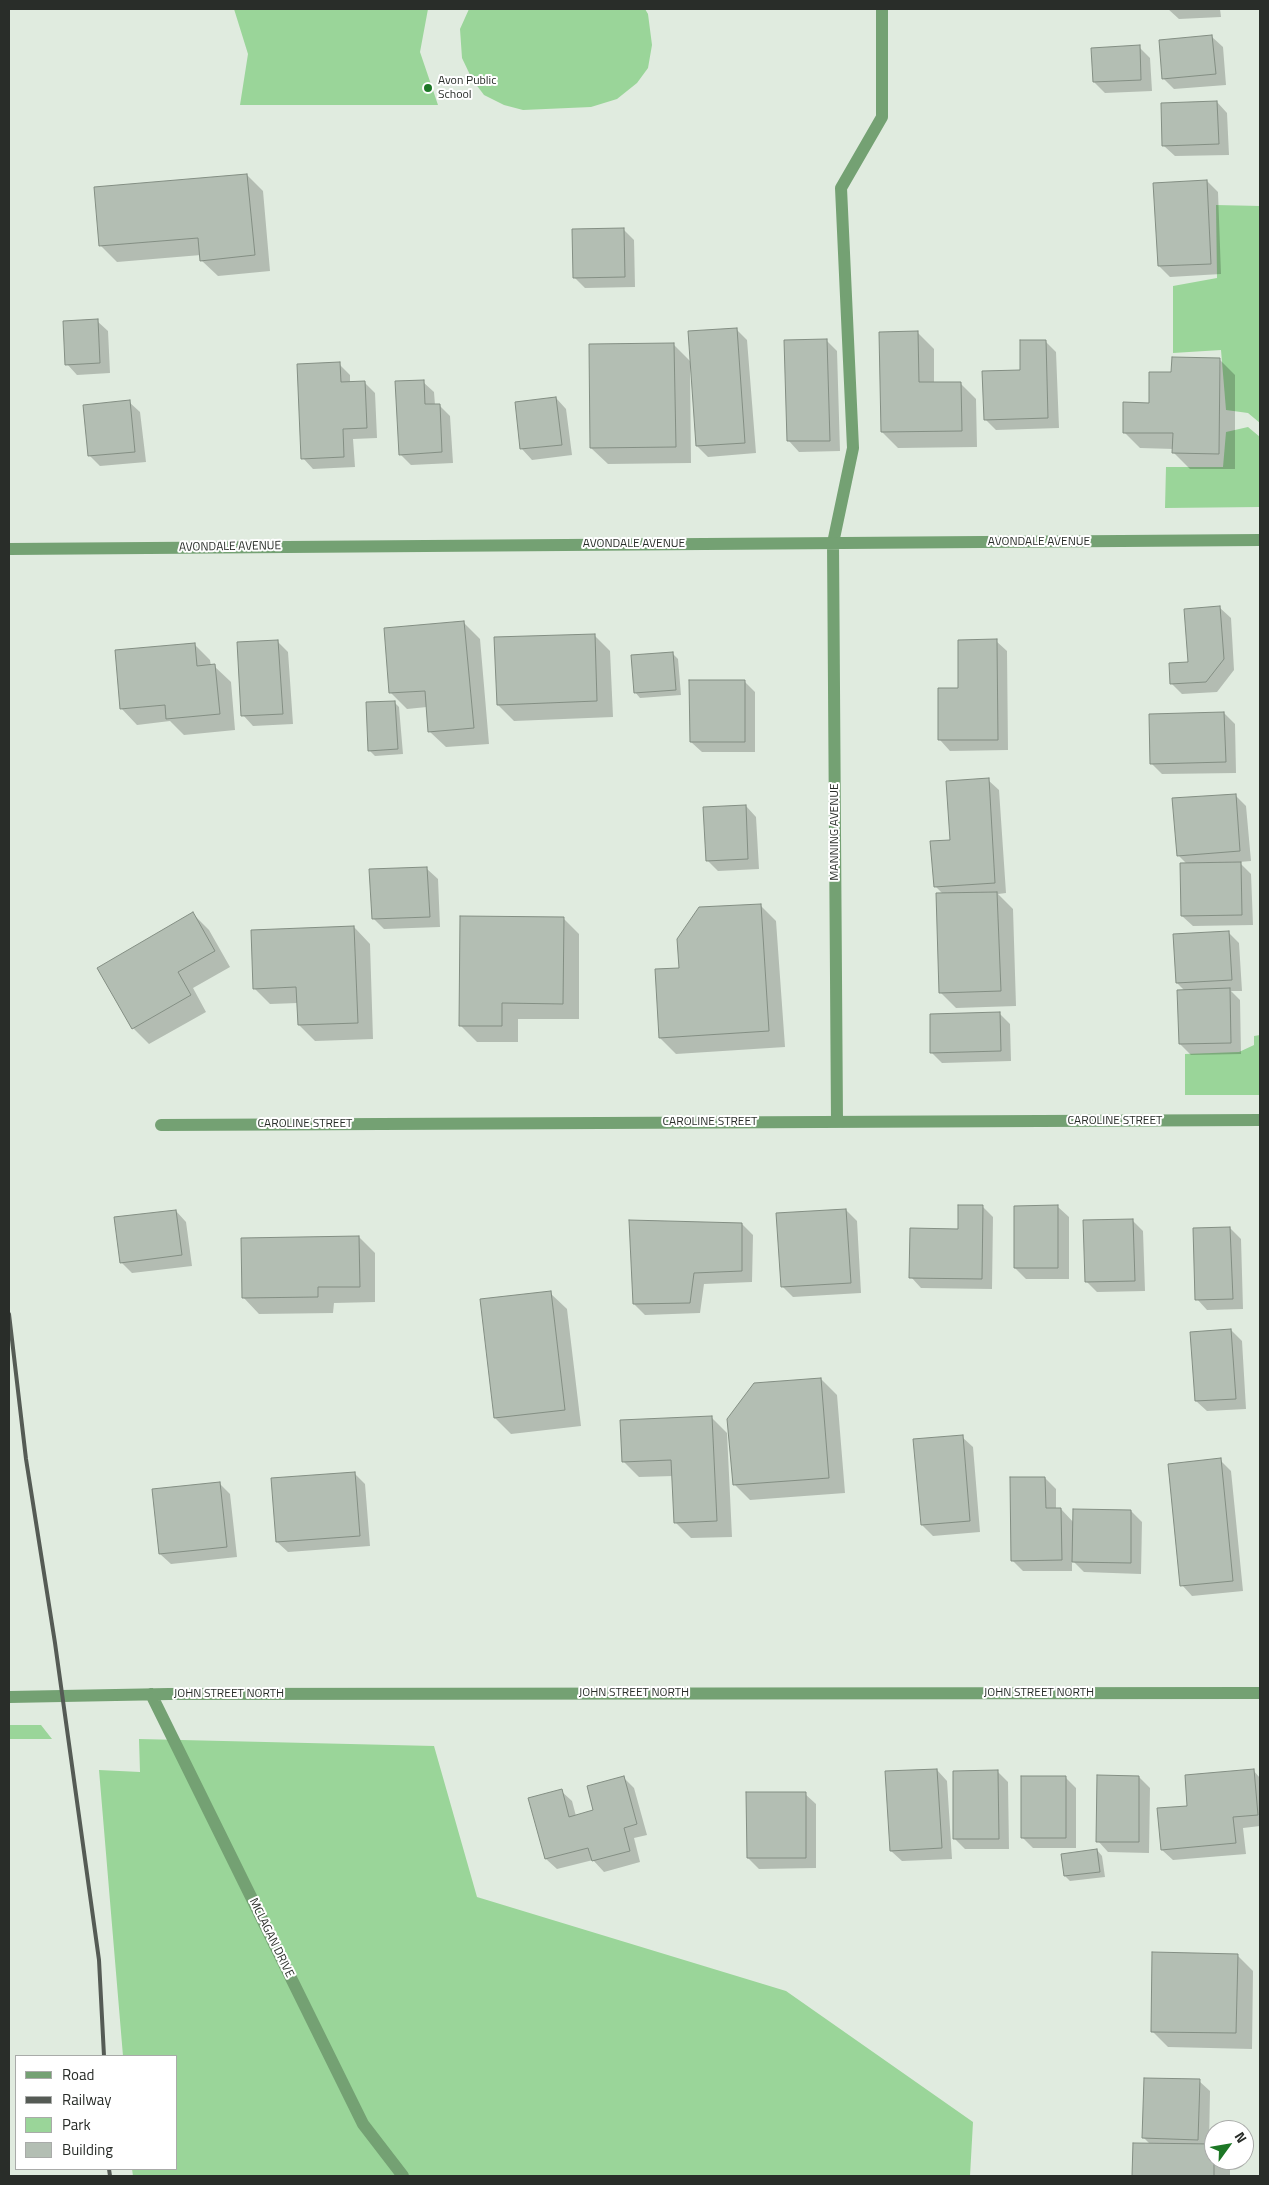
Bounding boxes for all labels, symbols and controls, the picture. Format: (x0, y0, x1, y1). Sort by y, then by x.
place label: Avon Public School (438, 74, 496, 102)
marker: Avon Public School (422, 82, 434, 94)
street label: AVONDALE AVENUE (988, 535, 1090, 549)
street label: AVONDALE AVENUE (583, 537, 685, 551)
street label: AVONDALE AVENUE (179, 539, 281, 555)
street label: MANNING AVENUE (828, 783, 842, 881)
street label: CAROLINE STREET (1068, 1114, 1162, 1128)
street label: CAROLINE STREET (663, 1115, 757, 1129)
street label: CAROLINE STREET (258, 1117, 352, 1131)
street label: JOHN STREET NORTH (579, 1686, 689, 1700)
street label: JOHN STREET NORTH (984, 1686, 1094, 1700)
street label: JOHN STREET NORTH (174, 1687, 284, 1701)
street label: MCLAGAN DRIVE (246, 1896, 296, 1980)
legend (15, 2055, 178, 2170)
text: Road (62, 2063, 94, 2086)
text: Railway (62, 2088, 112, 2111)
text: Park (62, 2113, 91, 2136)
north arrow (1204, 2120, 1254, 2170)
text: N (1230, 2128, 1253, 2147)
text: Building (62, 2138, 113, 2161)

